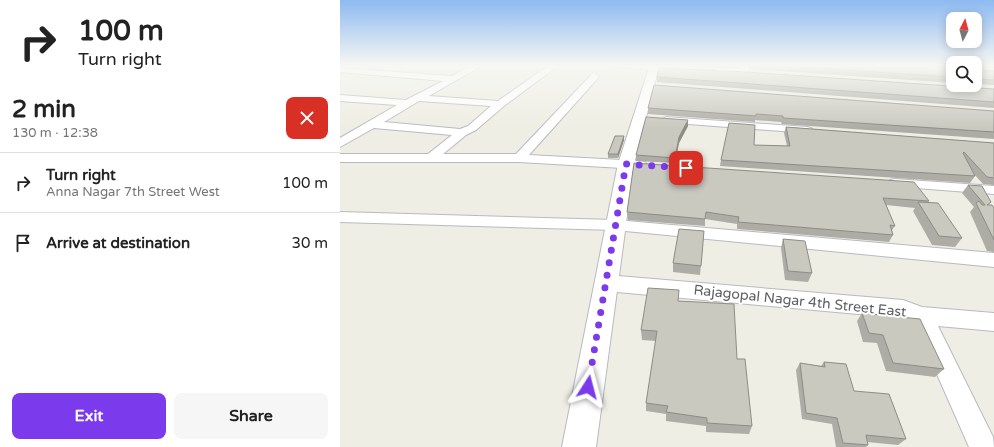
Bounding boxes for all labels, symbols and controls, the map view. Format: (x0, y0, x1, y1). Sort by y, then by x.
north arrow (946, 12, 982, 48)
map controls (946, 12, 982, 92)
text: 100 m (78, 14, 164, 48)
icon: right (12, 16, 64, 68)
text: Turn right (78, 48, 162, 70)
button: search (946, 56, 982, 92)
text: 2 min (12, 95, 76, 124)
button: close (286, 97, 328, 139)
text: 130 m · 12:38 (12, 125, 98, 141)
pin (669, 151, 703, 185)
icon: arrive (675, 157, 697, 179)
text: Turn right (46, 166, 116, 184)
icon: right (12, 172, 34, 194)
text: 100 m (282, 174, 328, 192)
text: Anna Nagar 7th Street West (46, 184, 220, 200)
icon: arrive (12, 232, 34, 254)
text: Arrive at destination (46, 234, 190, 252)
text: 30 m (291, 234, 328, 252)
street label: Rajagopal Nagar 4th Street East (693, 281, 908, 321)
position arrow (567, 366, 609, 408)
button: Exit (12, 393, 166, 439)
button: Share (174, 393, 328, 439)

